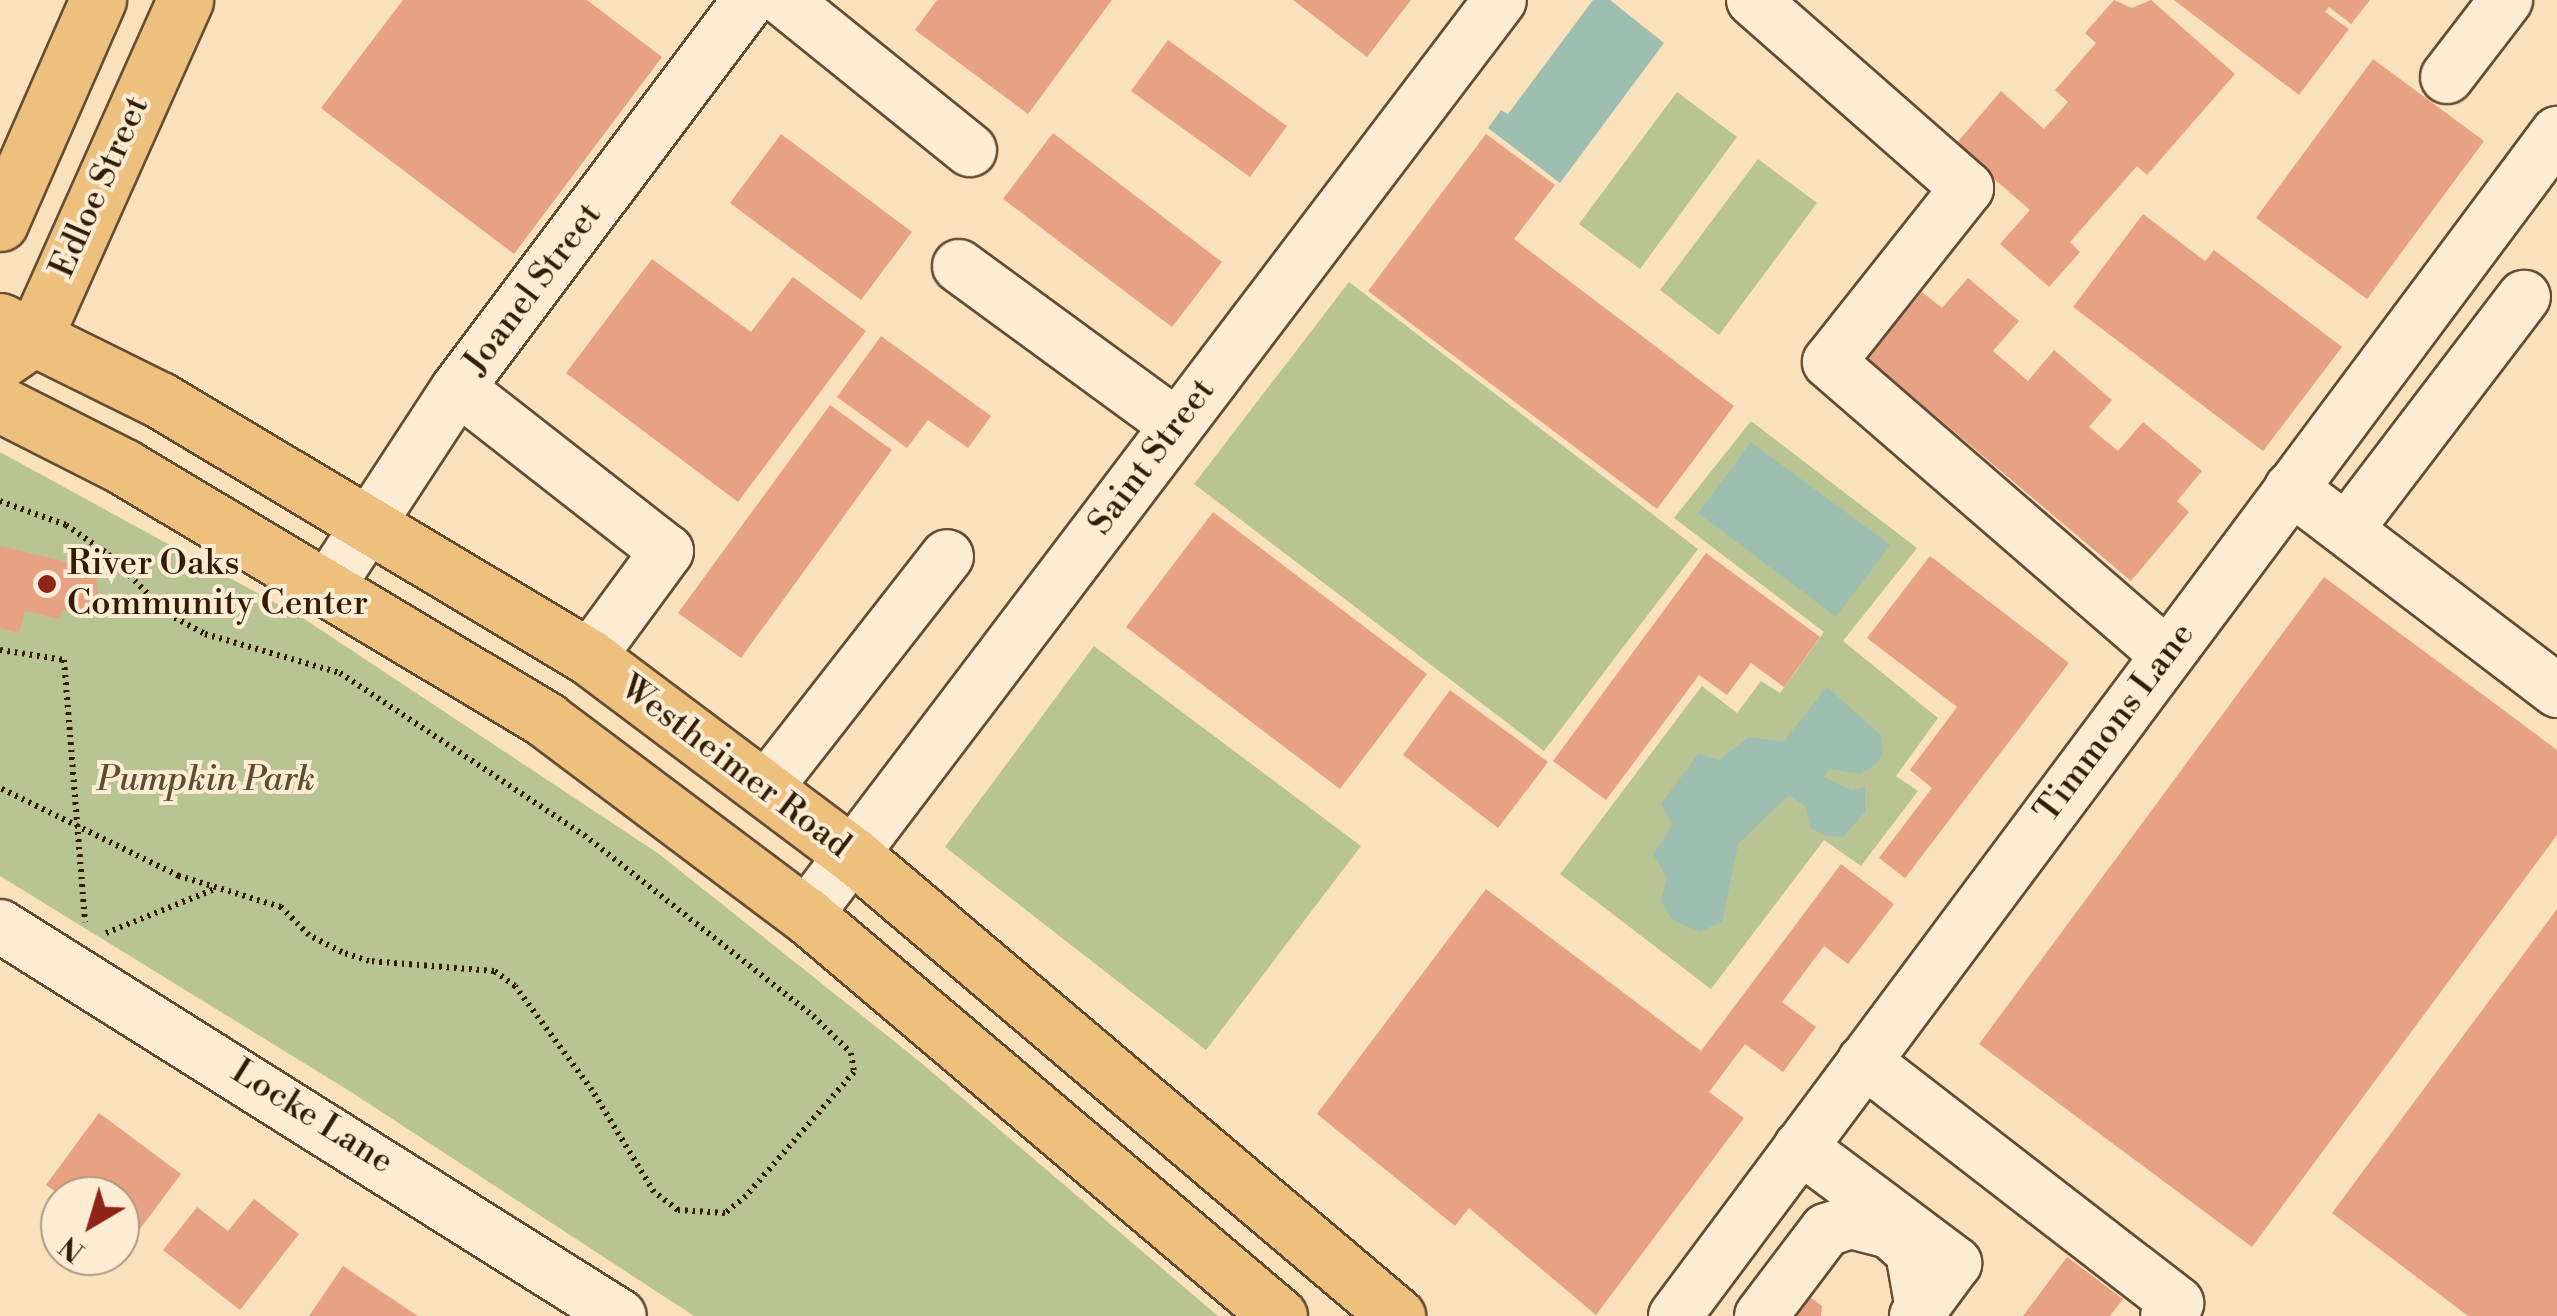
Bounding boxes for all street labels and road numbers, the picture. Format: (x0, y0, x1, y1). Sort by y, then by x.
street label: Edloe Street (41, 90, 159, 284)
street label: Joanel Street (455, 195, 611, 383)
street label: Saint Street (1080, 371, 1224, 543)
street label: Timmons Lane (2026, 615, 2204, 831)
street label: Westheimer Road (612, 667, 858, 867)
street label: Locke Lane (223, 1051, 401, 1183)

